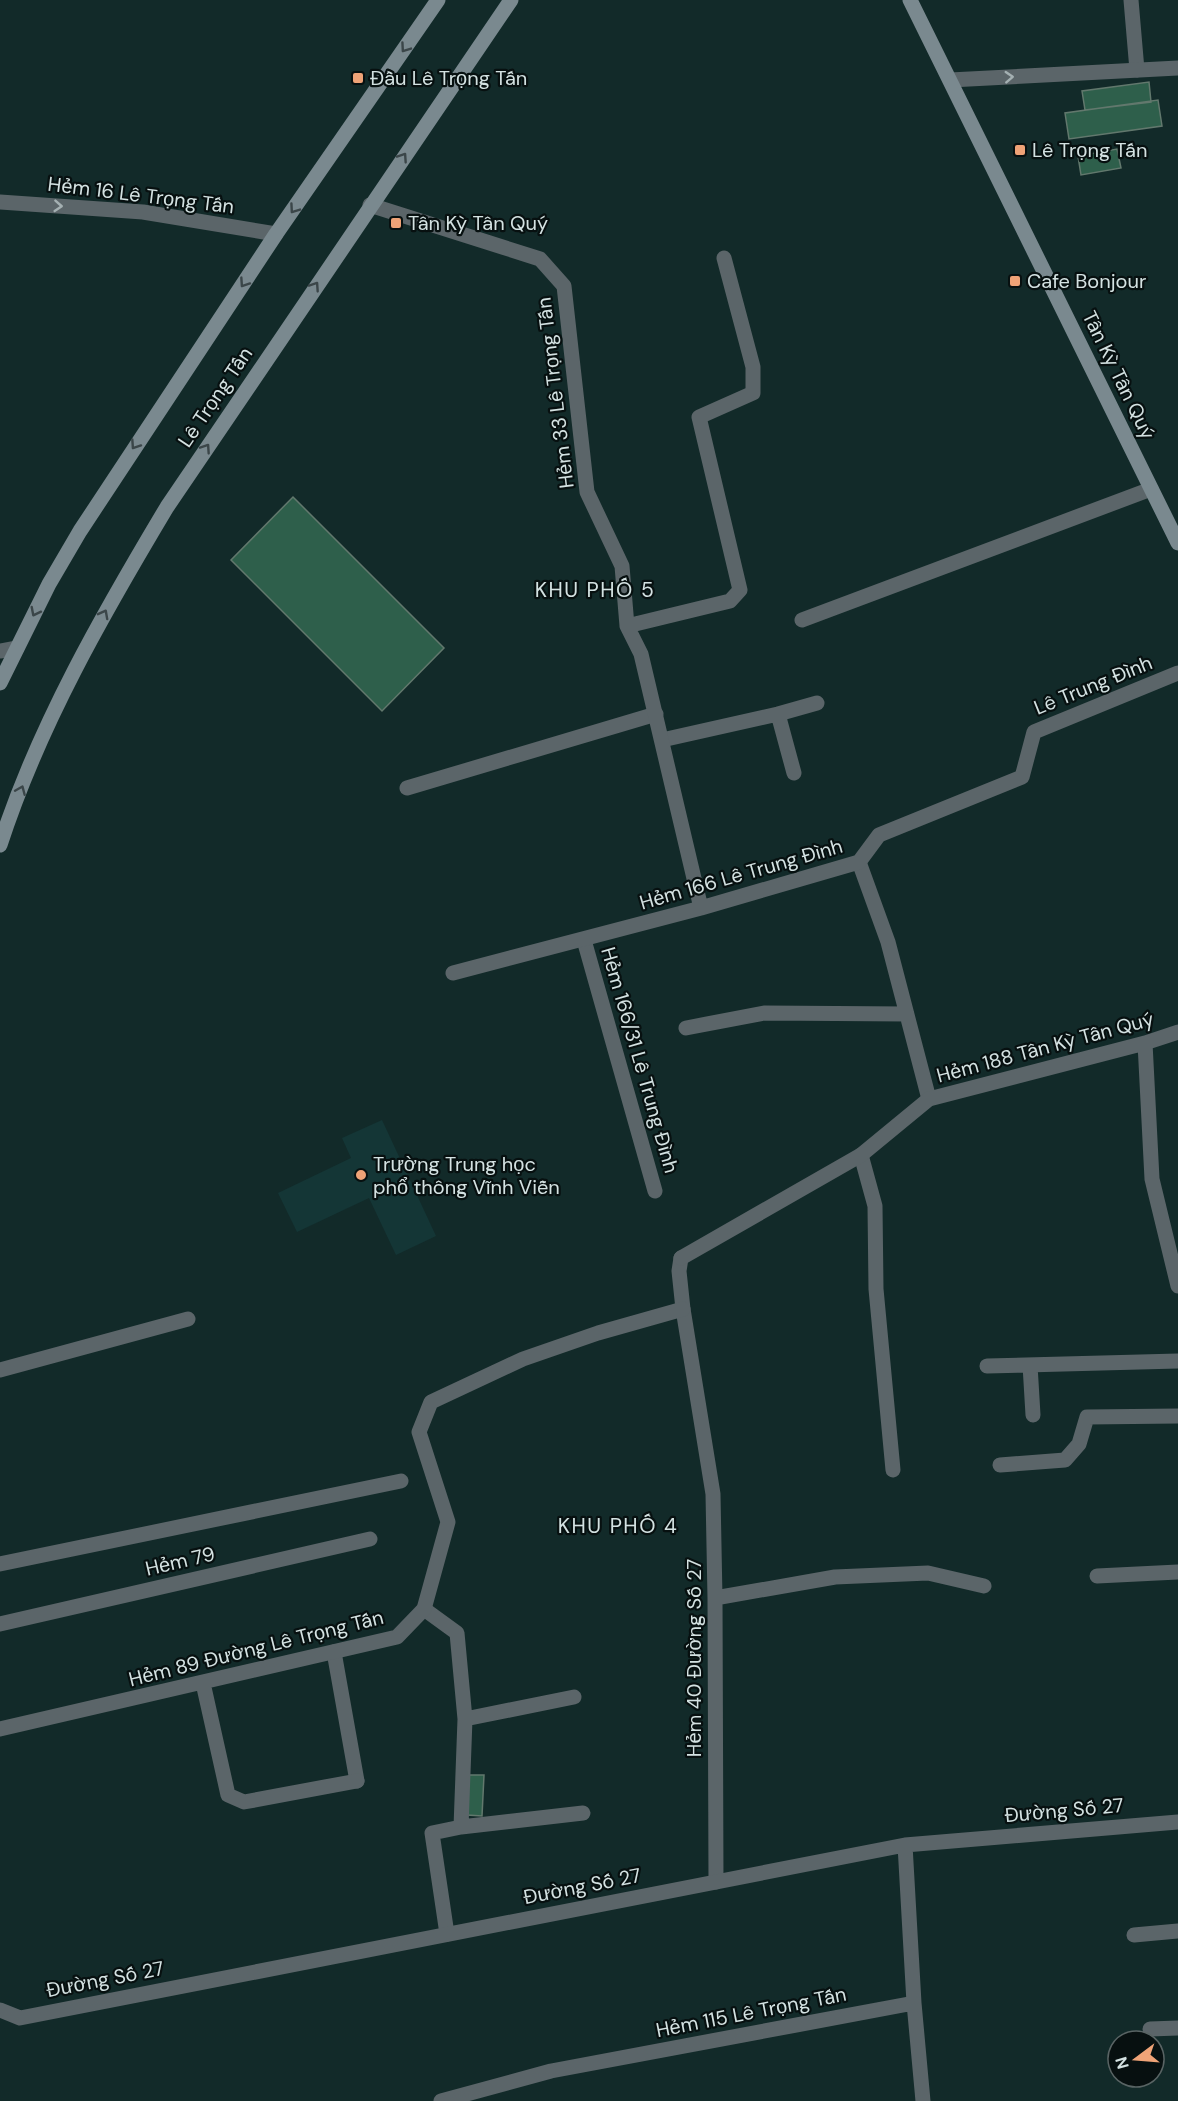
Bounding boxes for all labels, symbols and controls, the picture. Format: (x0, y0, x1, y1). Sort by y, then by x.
one-way arrow (401, 42, 412, 53)
place label: Đầu Lê Trọng Tấn (370, 65, 527, 91)
one-way arrow (1004, 70, 1013, 83)
marker: Đầu Lê Trọng Tấn (351, 71, 365, 85)
place label: Lê Trọng Tấn (1032, 137, 1147, 163)
marker: Lê Trọng Tấn (1013, 143, 1027, 157)
one-way arrow (396, 152, 407, 163)
street label: Hẻm 16 Lê Trọng Tấn (46, 171, 236, 219)
one-way arrow (54, 199, 63, 212)
one-way arrow (290, 202, 301, 213)
place label: Tân Kỳ Tân Quý (408, 210, 548, 236)
marker: Tân Kỳ Tân Quý (389, 216, 403, 230)
place label: Cafe Bonjour (1027, 268, 1146, 294)
marker: Cafe Bonjour (1008, 274, 1022, 288)
one-way arrow (240, 276, 251, 287)
one-way arrow (308, 282, 319, 293)
street label: Hẻm 33 Lê Trọng Tấn (530, 296, 580, 490)
street label: Tân Kỳ Tân Quý (1077, 306, 1161, 444)
street label: Lê Trọng Tấn (172, 342, 258, 452)
one-way arrow (131, 439, 143, 449)
one-way arrow (199, 444, 211, 454)
district label: KHU PHỐ 5 (535, 576, 655, 604)
one-way arrow (30, 606, 42, 617)
one-way arrow (97, 610, 108, 620)
street label: Lê Trung Đình (1030, 649, 1156, 721)
one-way arrow (13, 785, 25, 796)
street label: Hẻm 166 Lê Trung Đình (637, 833, 845, 915)
street label: Hẻm 166/31 Lê Trung Đình (595, 944, 685, 1176)
street label: Hẻm 188 Tân Kỳ Tân Quý (934, 1005, 1156, 1089)
place label: Trường Trung học phổ thông Vĩnh Viễn (373, 1151, 560, 1200)
marker: Trường Trung học phổ thông Vĩnh Viễn (354, 1168, 368, 1182)
district label: KHU PHỐ 4 (558, 1512, 678, 1540)
street label: Hẻm 79 (143, 1540, 217, 1582)
street label: Hẻm 40 Đường Số 27 (681, 1559, 707, 1757)
street label: Hẻm 89 Đường Lê Trọng Tấn (126, 1604, 386, 1692)
street label: Đường Số 27 (1003, 1792, 1125, 1828)
street label: Đường Số 27 (521, 1862, 643, 1910)
street label: Đường Số 27 (44, 1955, 166, 2003)
street label: Hẻm 115 Lê Trọng Tấn (654, 1981, 848, 2043)
north arrow (1106, 2029, 1166, 2089)
text: N (1110, 2054, 1134, 2072)

